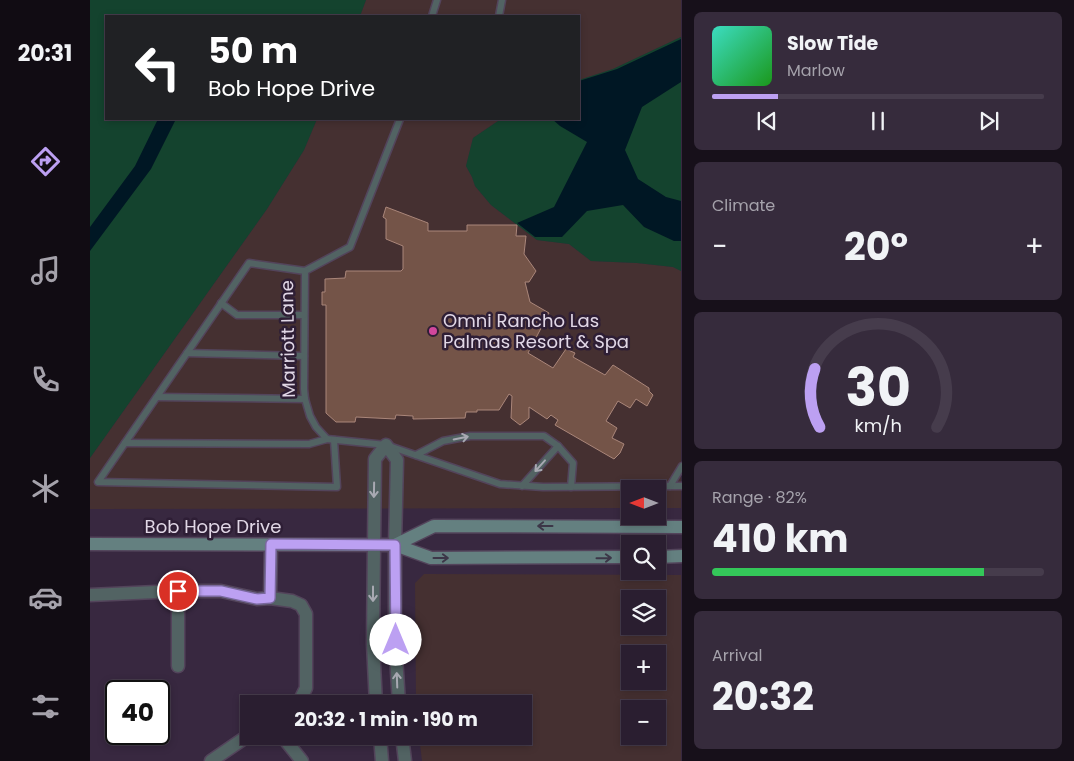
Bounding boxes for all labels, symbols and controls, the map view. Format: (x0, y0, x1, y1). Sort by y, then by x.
text: 50 m (208, 26, 298, 75)
text: Slow Tide (787, 30, 878, 57)
icon: left (125, 35, 190, 100)
text: 20:31 (18, 38, 72, 69)
text: Marlow (787, 59, 845, 82)
text: Bob Hope Drive (208, 73, 375, 104)
icon: previous (753, 107, 781, 135)
icon: pause (864, 107, 892, 135)
icon: next (975, 107, 1003, 135)
icon: directions (28, 144, 63, 179)
text: Climate (712, 194, 775, 217)
text: 20° (844, 220, 908, 273)
text: − (712, 227, 727, 266)
text: + (1025, 227, 1044, 266)
icon: music (28, 253, 63, 288)
street label: Marriott Lane (274, 280, 301, 398)
place label: Omni Rancho Las Palmas Resort & Spa (443, 308, 629, 354)
marker: Omni Rancho Las Palmas Resort & Spa (427, 325, 439, 337)
text: 30 (845, 351, 911, 424)
icon: phone (28, 362, 63, 397)
text: km/h (854, 413, 902, 438)
one-way arrow (453, 432, 469, 442)
one-way arrow (534, 459, 546, 472)
icon: climate (28, 471, 63, 506)
north arrow (621, 480, 666, 525)
map controls (621, 480, 666, 745)
one-way arrow (369, 482, 379, 498)
text: Range · 82% (712, 486, 807, 509)
text: 410 km (712, 512, 849, 565)
street label: Bob Hope Drive (145, 514, 281, 539)
one-way arrow (538, 521, 554, 531)
button: search (621, 535, 666, 580)
one-way arrow (433, 553, 449, 563)
one-way arrow (596, 553, 612, 563)
pin (157, 570, 199, 612)
icon: arrive (164, 577, 192, 605)
icon: car (28, 580, 63, 615)
one-way arrow (369, 586, 378, 602)
button: layers (621, 590, 666, 635)
position arrow (369, 613, 421, 665)
text: Arrival (712, 644, 762, 667)
button: + (621, 645, 666, 690)
text: 20:32 (712, 670, 814, 723)
one-way arrow (393, 672, 402, 688)
speed limit sign: 40 (105, 680, 170, 745)
icon: filters (28, 689, 63, 724)
button: − (621, 700, 666, 745)
text: 20:32 · 1 min · 190 m (294, 706, 478, 733)

